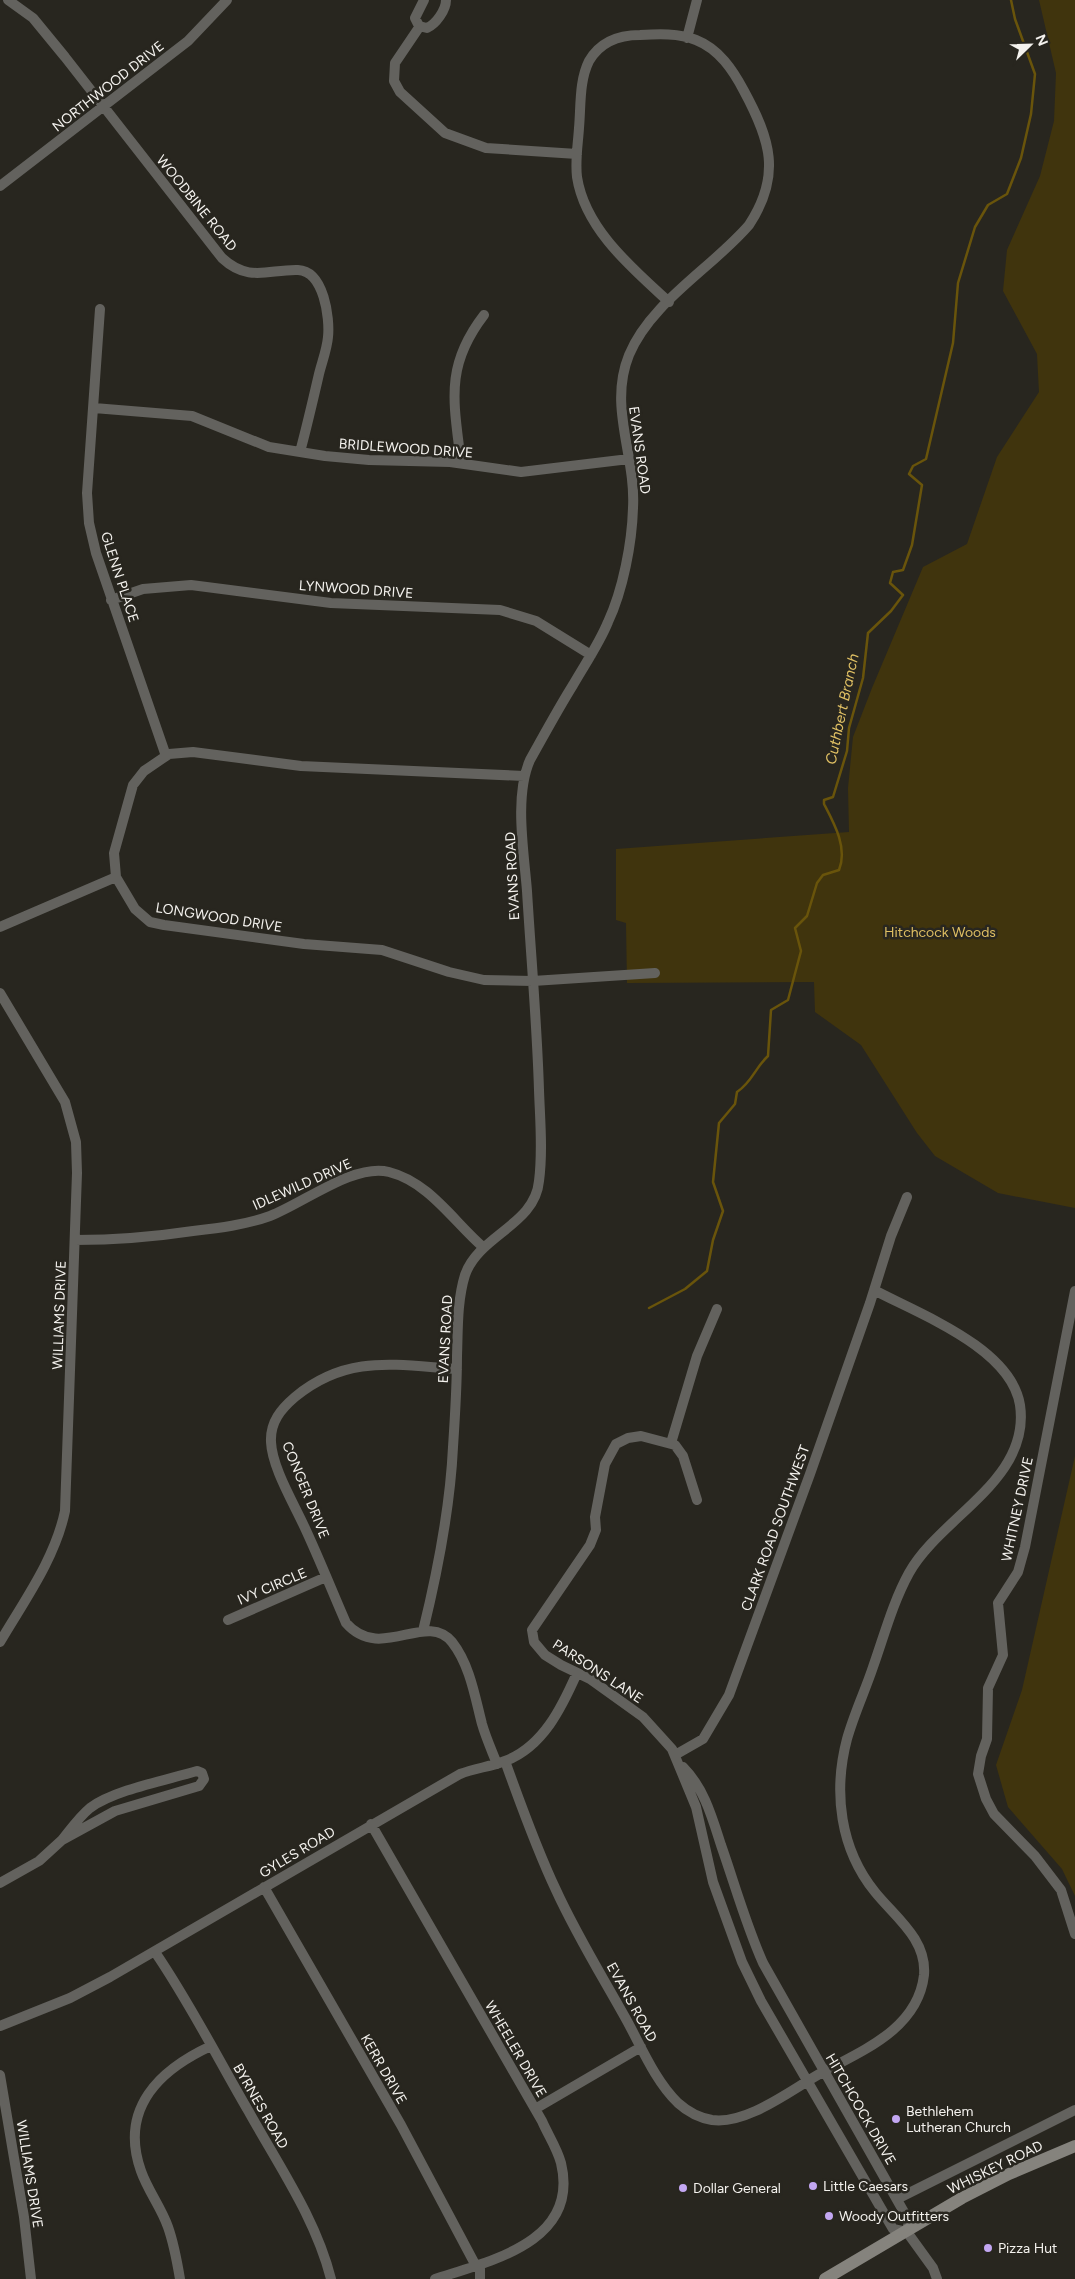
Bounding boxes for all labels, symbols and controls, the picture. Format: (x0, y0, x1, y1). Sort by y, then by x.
north arrow (1005, 20, 1055, 70)
text: N (1032, 32, 1051, 48)
street label: NORTHWOOD DRIVE (49, 37, 168, 135)
street label: WOODBINE ROAD (153, 152, 240, 255)
street label: EVANS ROAD (625, 405, 654, 495)
street label: BRIDLEWOOD DRIVE (338, 435, 474, 462)
street label: GLENN PLACE (97, 530, 142, 625)
street label: LYNWOOD DRIVE (298, 577, 414, 602)
water label: Cuthbert Branch (821, 652, 863, 766)
street label: EVANS ROAD (502, 831, 523, 921)
street label: LONGWOOD DRIVE (154, 899, 283, 936)
park label: Hitchcock Woods (884, 924, 996, 941)
street label: IDLEWILD DRIVE (250, 1155, 354, 1214)
street label: WILLIAMS DRIVE (49, 1260, 70, 1370)
street label: EVANS ROAD (435, 1294, 456, 1384)
street label: CONGER DRIVE (278, 1439, 333, 1541)
street label: CLARK ROAD SOUTHWEST (737, 1443, 814, 1613)
street label: WHITNEY DRIVE (998, 1455, 1037, 1563)
street label: IVY CIRCLE (235, 1564, 309, 1609)
street label: PARSONS LANE (549, 1636, 646, 1707)
street label: GYLES ROAD (256, 1823, 338, 1882)
street label: EVANS ROAD (603, 1959, 660, 2045)
street label: WHEELER DRIVE (481, 1998, 550, 2100)
street label: KERR DRIVE (357, 2031, 410, 2107)
street label: HITCHCOCK DRIVE (822, 2050, 899, 2168)
street label: BYRNES ROAD (229, 2061, 292, 2152)
place label: Bethlehem Lutheran Church (906, 2103, 1011, 2136)
marker: Bethlehem Lutheran Church (890, 2113, 902, 2125)
street label: WILLIAMS DRIVE (13, 2119, 46, 2229)
street label: WHISKEY ROAD (945, 2137, 1046, 2198)
place label: Little Caesars (823, 2178, 908, 2195)
place label: Dollar General (693, 2180, 781, 2197)
marker: Little Caesars (807, 2180, 819, 2192)
marker: Dollar General (677, 2182, 689, 2194)
place label: Woody Outfitters (839, 2208, 949, 2225)
marker: Woody Outfitters (823, 2210, 835, 2222)
place label: Pizza Hut (998, 2240, 1057, 2257)
marker: Pizza Hut (982, 2242, 994, 2254)

